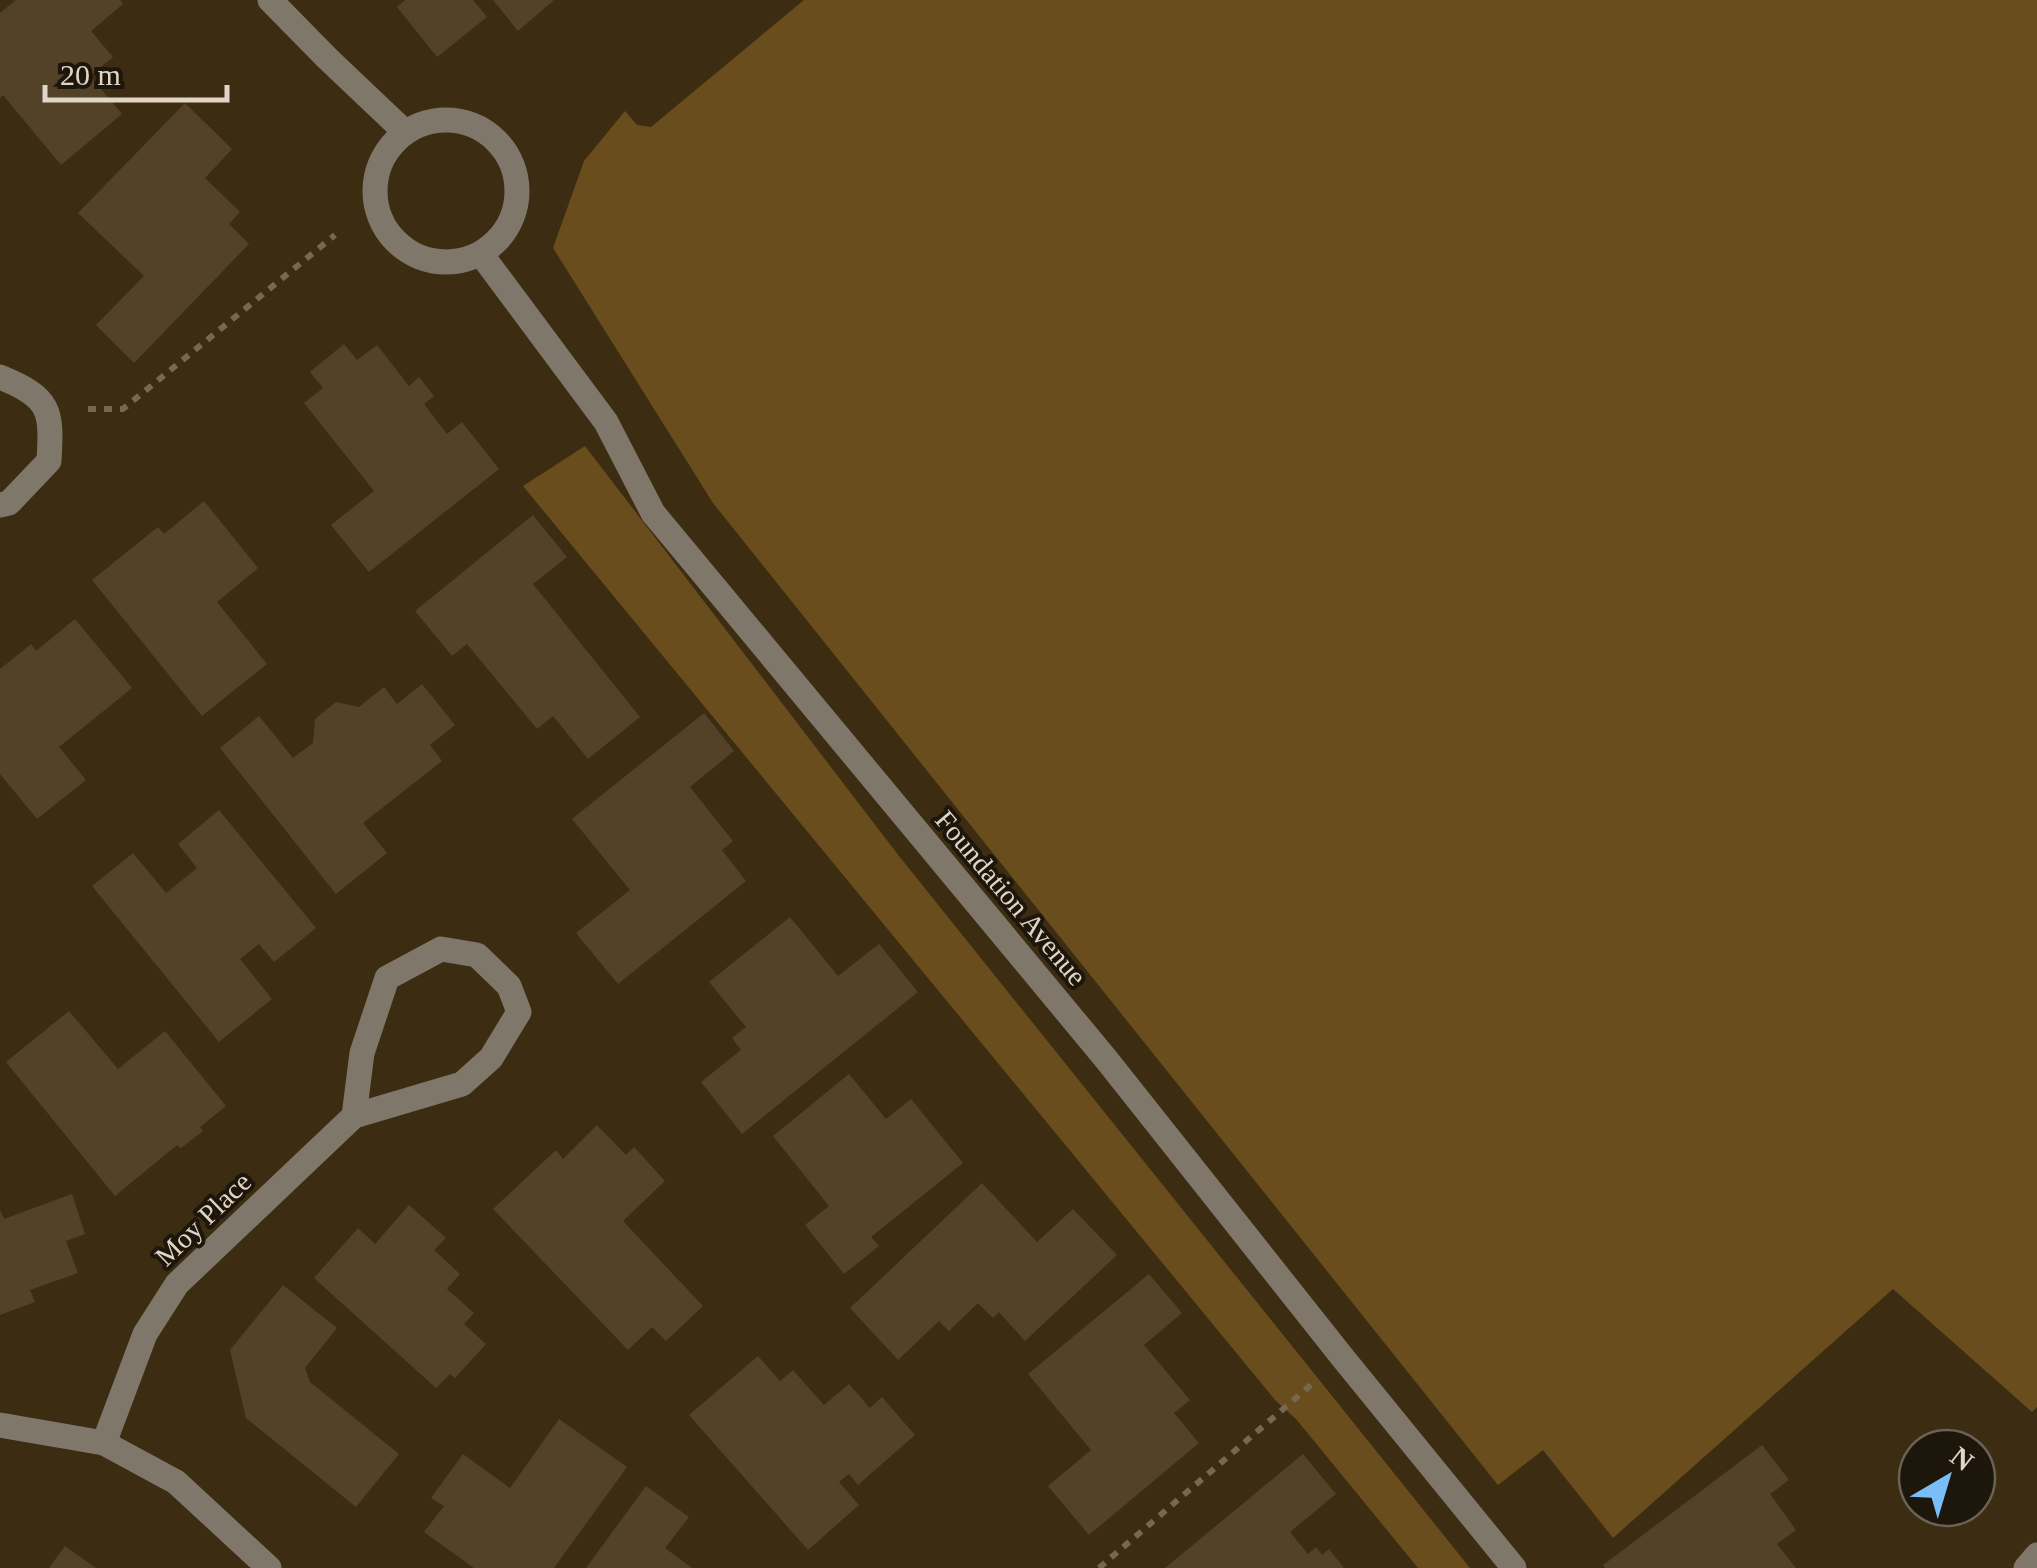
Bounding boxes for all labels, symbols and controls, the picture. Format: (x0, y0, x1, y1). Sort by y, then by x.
scale bar (45, 40, 228, 102)
text: 20 m (60, 58, 121, 91)
street label: Foundation Avenue (929, 805, 1093, 991)
street label: Moy Place (149, 1166, 257, 1272)
north arrow (1897, 1428, 1997, 1528)
text: N (1945, 1440, 1980, 1477)

